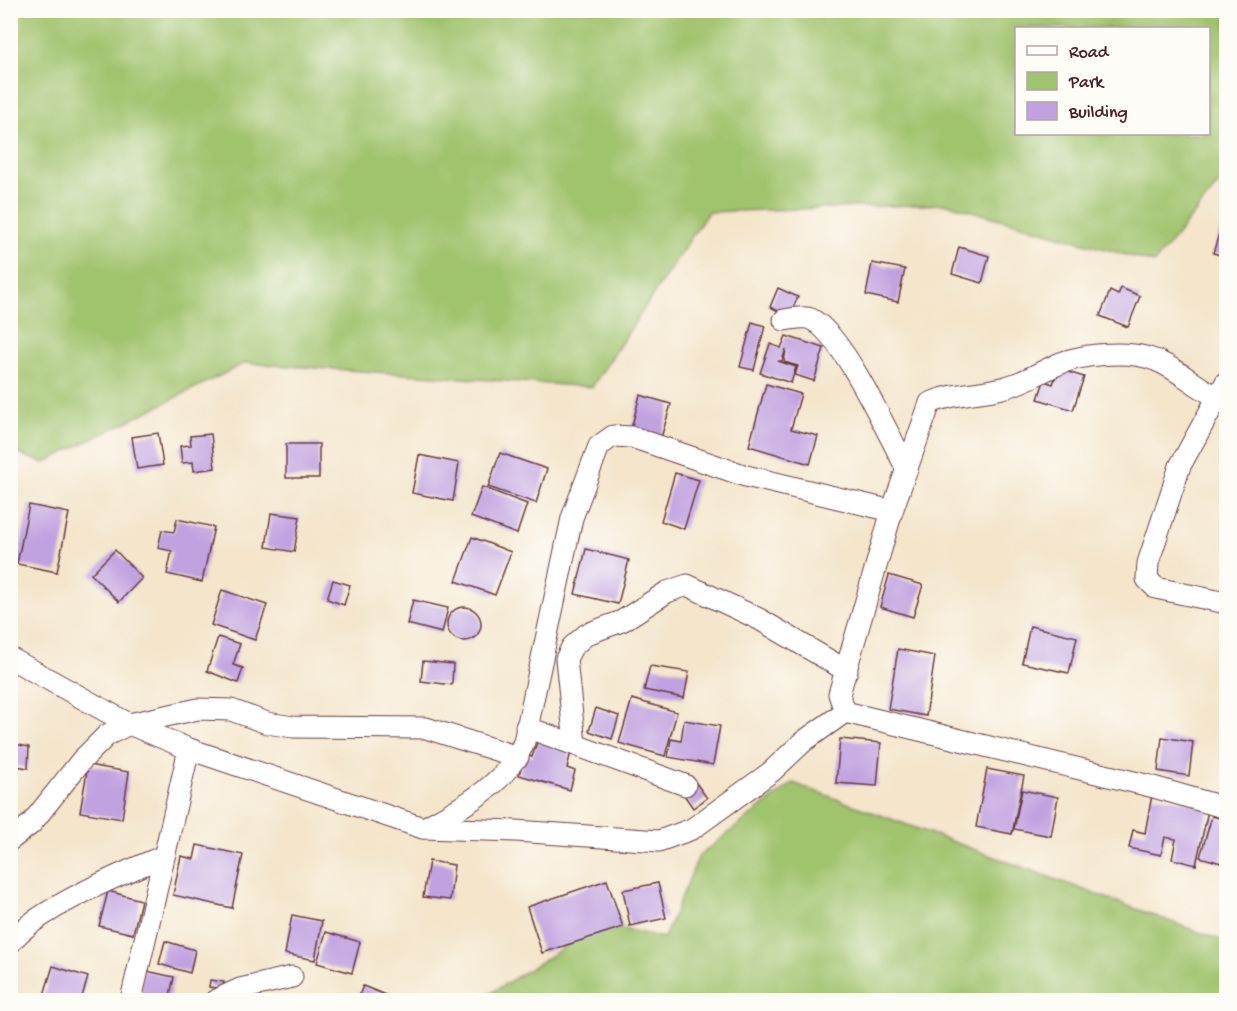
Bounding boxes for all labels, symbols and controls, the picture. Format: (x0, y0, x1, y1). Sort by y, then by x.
legend (1015, 27, 1210, 135)
text: Road (1069, 43, 1110, 64)
text: Park (1068, 73, 1105, 94)
text: Building (1068, 103, 1128, 124)

